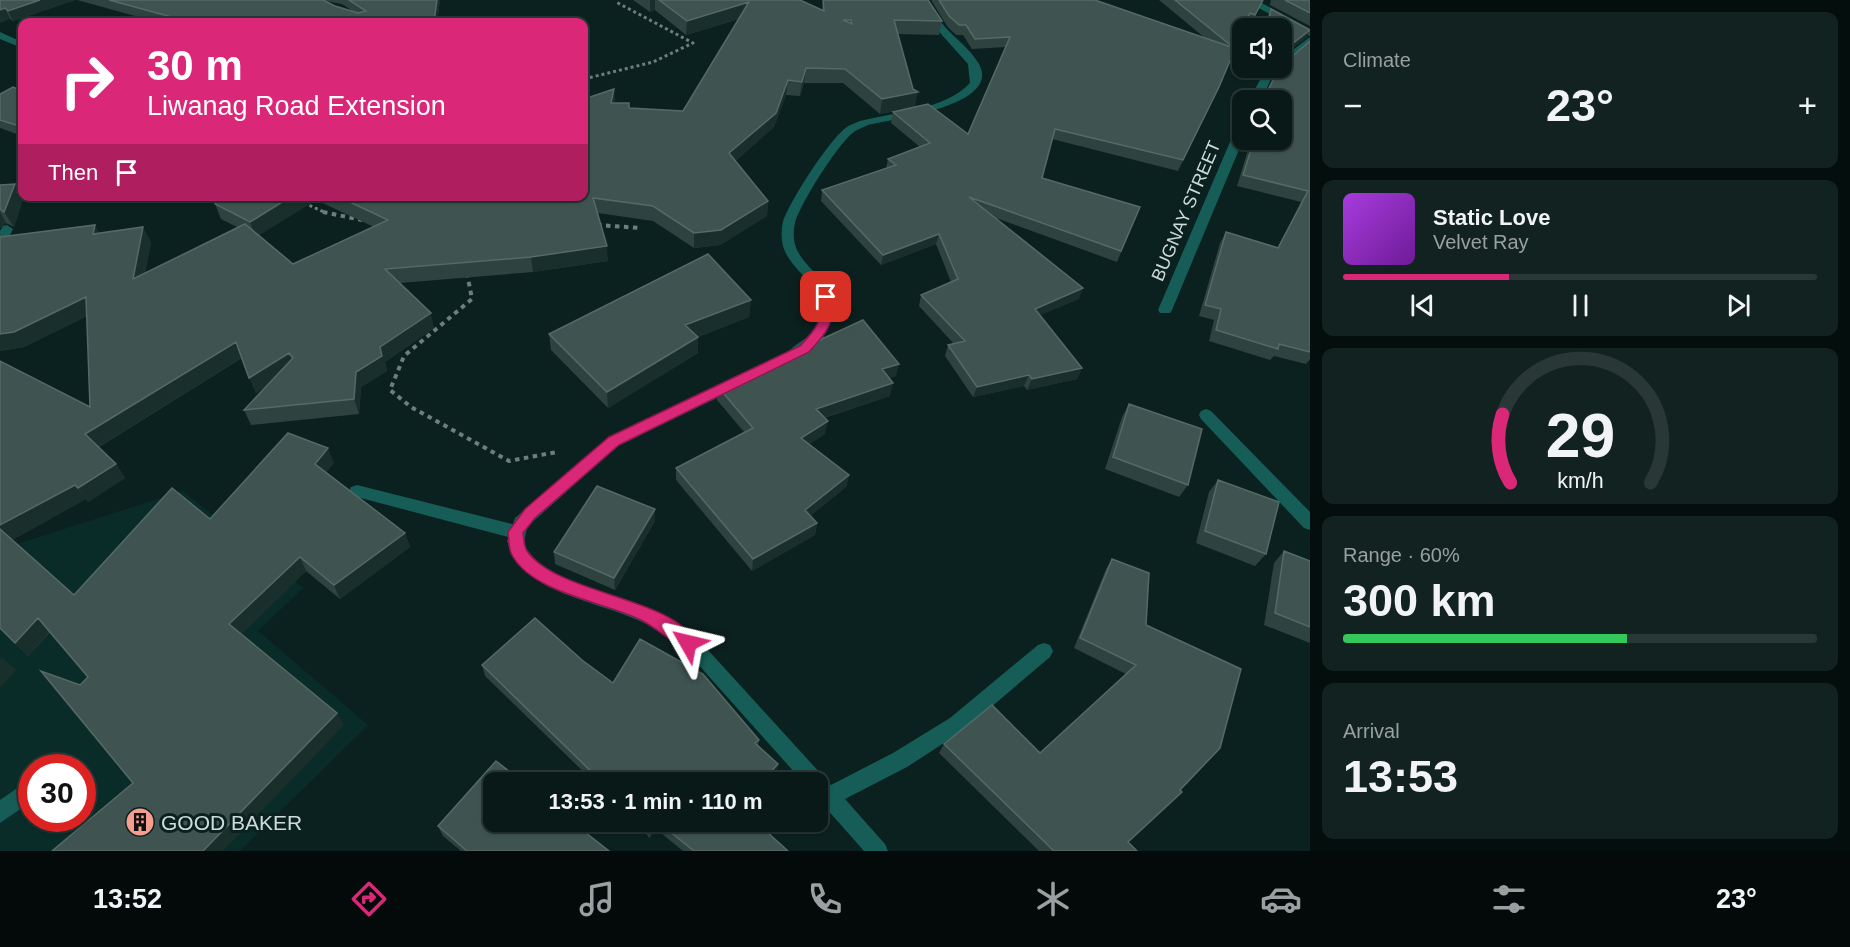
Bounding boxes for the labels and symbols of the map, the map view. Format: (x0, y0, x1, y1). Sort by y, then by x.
street label: BUGNAY STREET (1147, 138, 1225, 284)
pin (800, 271, 851, 322)
position arrow (656, 611, 720, 675)
speed limit sign: 30 (18, 754, 96, 832)
building icon: GOOD BAKER (124, 806, 156, 838)
place label: GOOD BAKER (161, 811, 302, 834)

